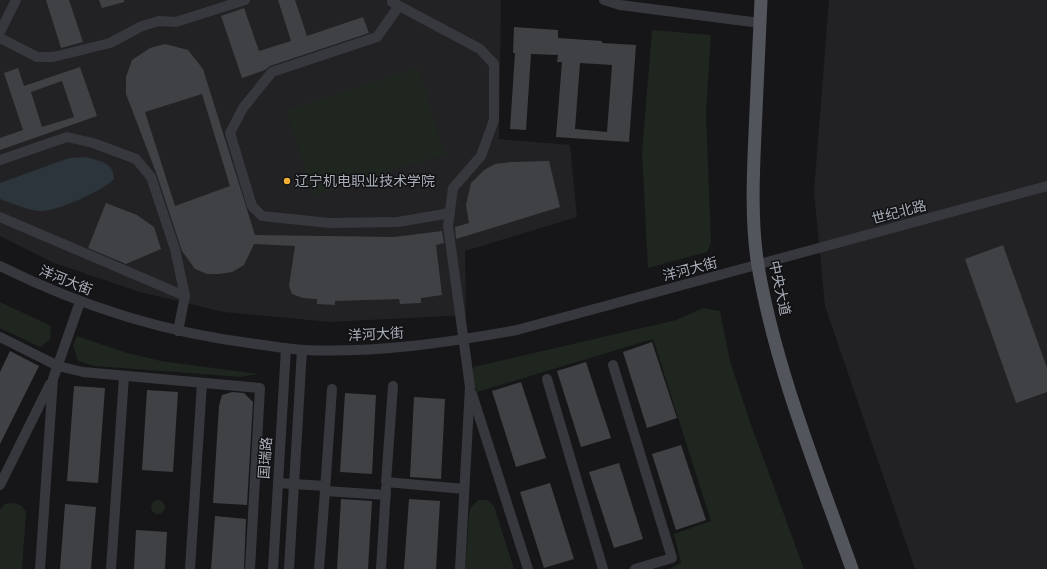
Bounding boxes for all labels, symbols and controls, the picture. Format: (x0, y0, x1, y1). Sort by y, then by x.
place label: 辽宁机电职业技术学院 (295, 173, 435, 189)
marker: 辽宁机电职业技术学院 (282, 176, 292, 186)
street label: 世纪北路 (870, 197, 928, 227)
street label: 洋河大街 (661, 254, 719, 284)
street label: 中央大道 (766, 259, 794, 317)
street label: 洋河大街 (37, 262, 95, 298)
street label: 洋河大街 (348, 325, 404, 343)
street label: 国瑞路 (256, 436, 274, 480)

